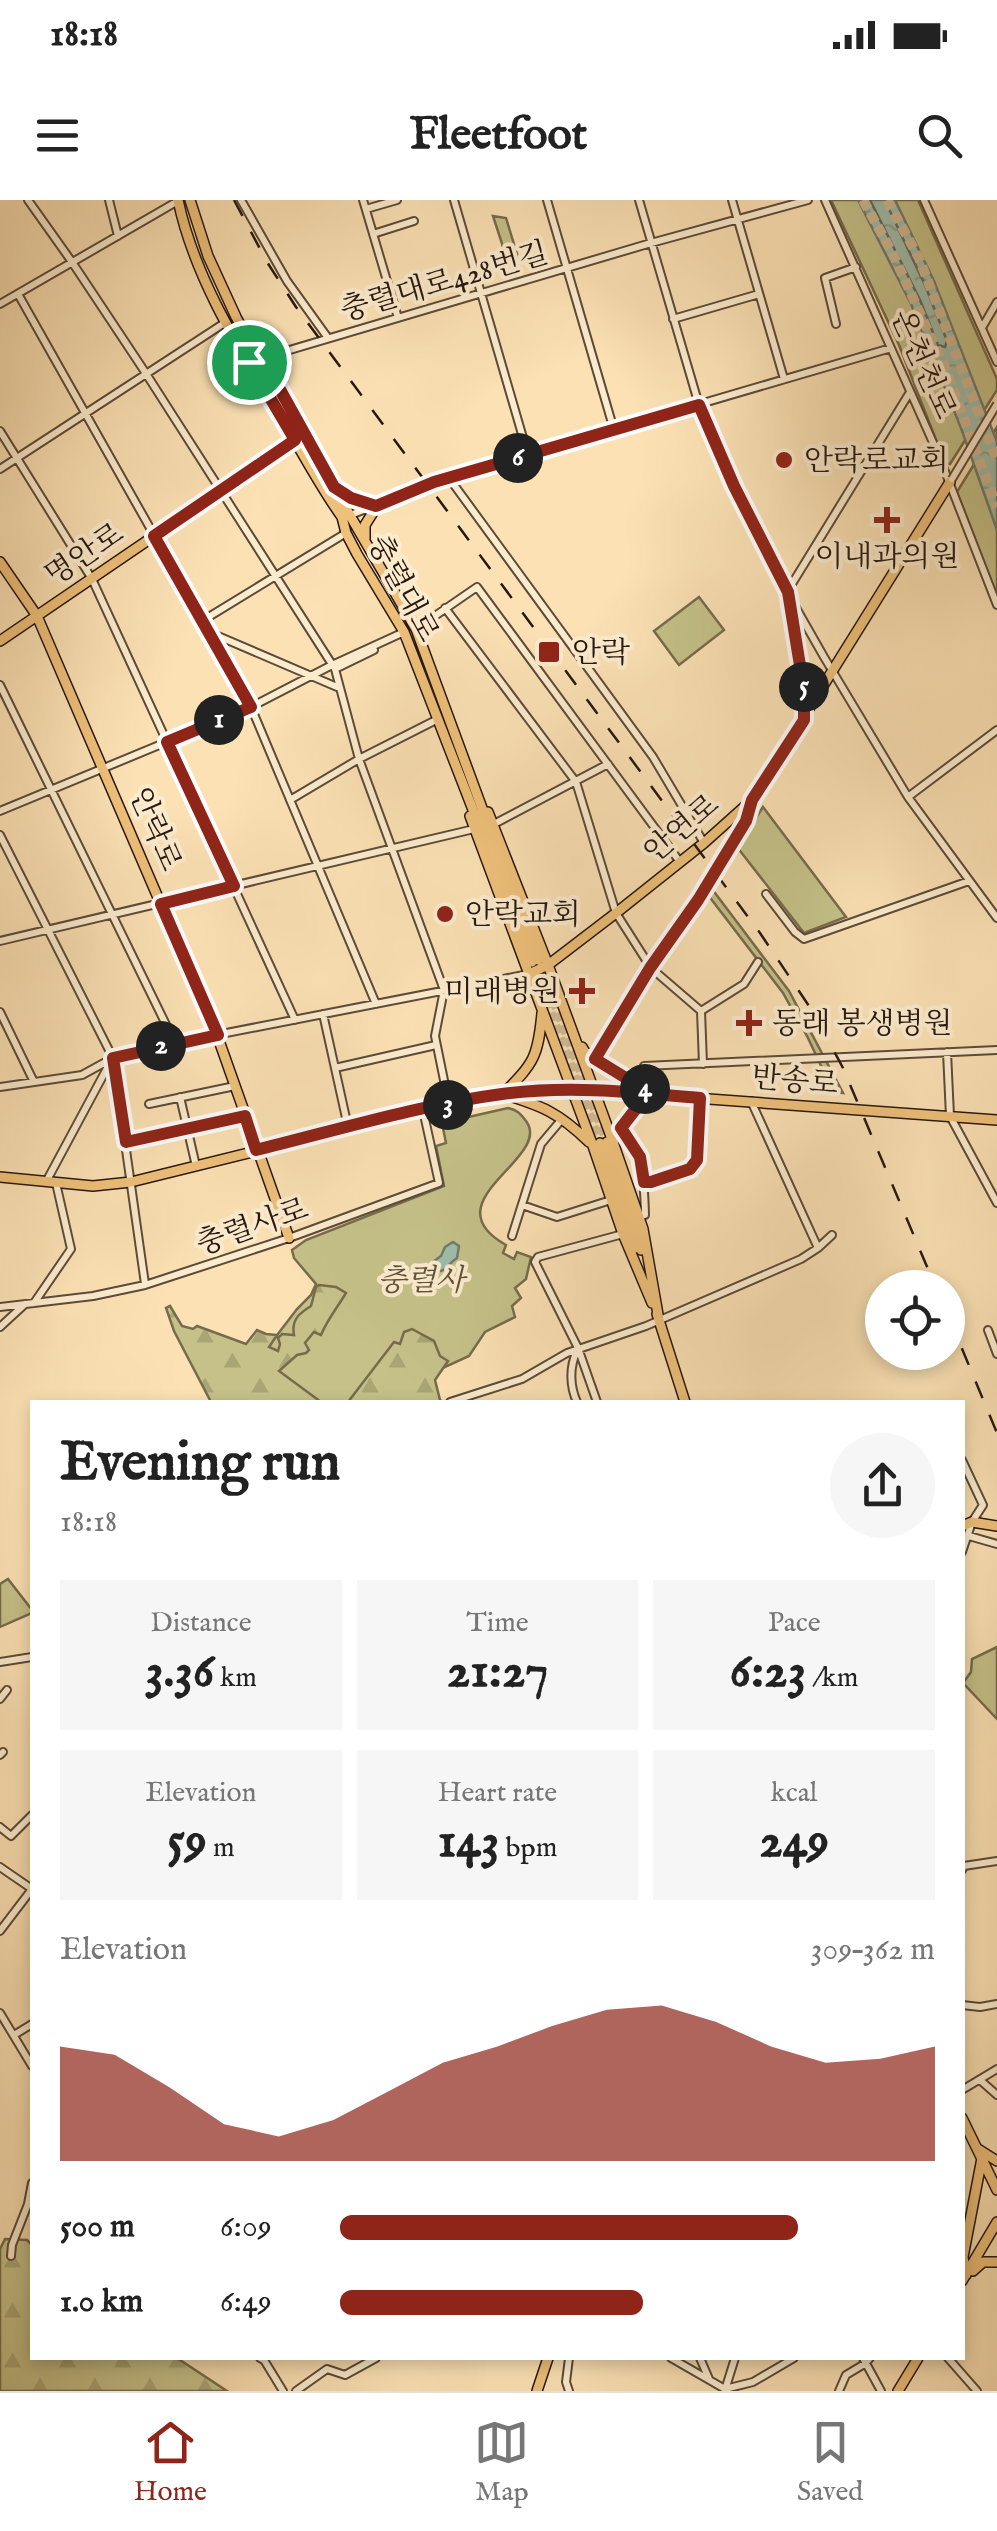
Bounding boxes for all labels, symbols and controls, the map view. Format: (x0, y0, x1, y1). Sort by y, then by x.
text: 18:18 (50, 11, 118, 59)
text: Fleetfoot (410, 107, 587, 164)
icon: menu (30, 108, 85, 163)
icon: search (912, 108, 967, 163)
street label: 충렬대로428번길 (336, 235, 553, 331)
street label: 온천천로 (881, 304, 963, 426)
pin (207, 320, 292, 405)
icon: arrive (222, 335, 277, 390)
pin: 6 (493, 433, 543, 483)
text: 6 (512, 440, 524, 475)
place label: 안락로교회 (804, 443, 949, 481)
marker: 안락로교회 (773, 449, 795, 471)
marker: 이내과의원 (874, 507, 900, 533)
street label: 명안로 (38, 516, 132, 596)
street label: 충렬대로 (358, 529, 446, 649)
place label: 이내과의원 (815, 539, 959, 577)
place label: 안락 (572, 635, 630, 673)
marker: 안락 (536, 639, 562, 665)
pin: 5 (779, 662, 829, 712)
text: 5 (799, 669, 809, 704)
pin: 1 (194, 695, 244, 745)
text: 1 (214, 702, 224, 737)
street label: 안락로 (120, 782, 189, 877)
street label: 안연로 (637, 787, 728, 872)
place label: 안락교회 (465, 897, 581, 935)
marker: 안락교회 (434, 903, 456, 925)
place label: 미래병원 (444, 974, 560, 1012)
marker: 미래병원 (569, 978, 595, 1004)
place label: 동래 봉생병원 (772, 1006, 952, 1044)
marker: 동래 봉생병원 (736, 1010, 762, 1036)
pin: 2 (136, 1021, 186, 1071)
text: 2 (154, 1028, 168, 1063)
street label: 반송로 (750, 1059, 840, 1105)
pin: 4 (620, 1064, 670, 1114)
text: 4 (638, 1071, 652, 1106)
pin: 3 (423, 1080, 473, 1130)
text: 3 (443, 1087, 453, 1122)
street label: 충렬사로 (192, 1191, 314, 1265)
park label: 충렬사 (378, 1263, 468, 1301)
map controls (865, 1270, 965, 1370)
button: locate (865, 1270, 965, 1370)
text: Evening run (60, 1429, 340, 1499)
button: share (830, 1433, 935, 1538)
text: 18:18 (60, 1502, 117, 1543)
text: Distance (150, 1606, 251, 1641)
text: Time (466, 1606, 529, 1641)
text: Pace (768, 1606, 821, 1641)
text: 3.36 (145, 1641, 214, 1704)
text: 21:27 (447, 1641, 548, 1704)
text: 6:23 (730, 1641, 806, 1704)
text: km (214, 1661, 257, 1696)
text: /km (806, 1661, 859, 1696)
text: Elevation (145, 1776, 256, 1811)
text: Heart rate (438, 1776, 557, 1811)
text: kcal (771, 1776, 817, 1811)
text: 59 (167, 1811, 207, 1874)
text: 143 (438, 1811, 500, 1874)
text: 249 (759, 1811, 829, 1874)
text: m (207, 1831, 235, 1866)
text: bpm (500, 1831, 557, 1866)
text: Elevation (60, 1930, 187, 1971)
text: 309–362 m (811, 1930, 935, 1971)
text: 500 m (60, 2207, 135, 2248)
text: 6:09 (220, 2207, 272, 2248)
text: 1.0 km (60, 2282, 143, 2323)
text: 6:49 (220, 2282, 272, 2323)
tab: Home (134, 2415, 207, 2510)
tab: Map (474, 2415, 529, 2510)
tab: Saved (797, 2415, 863, 2510)

